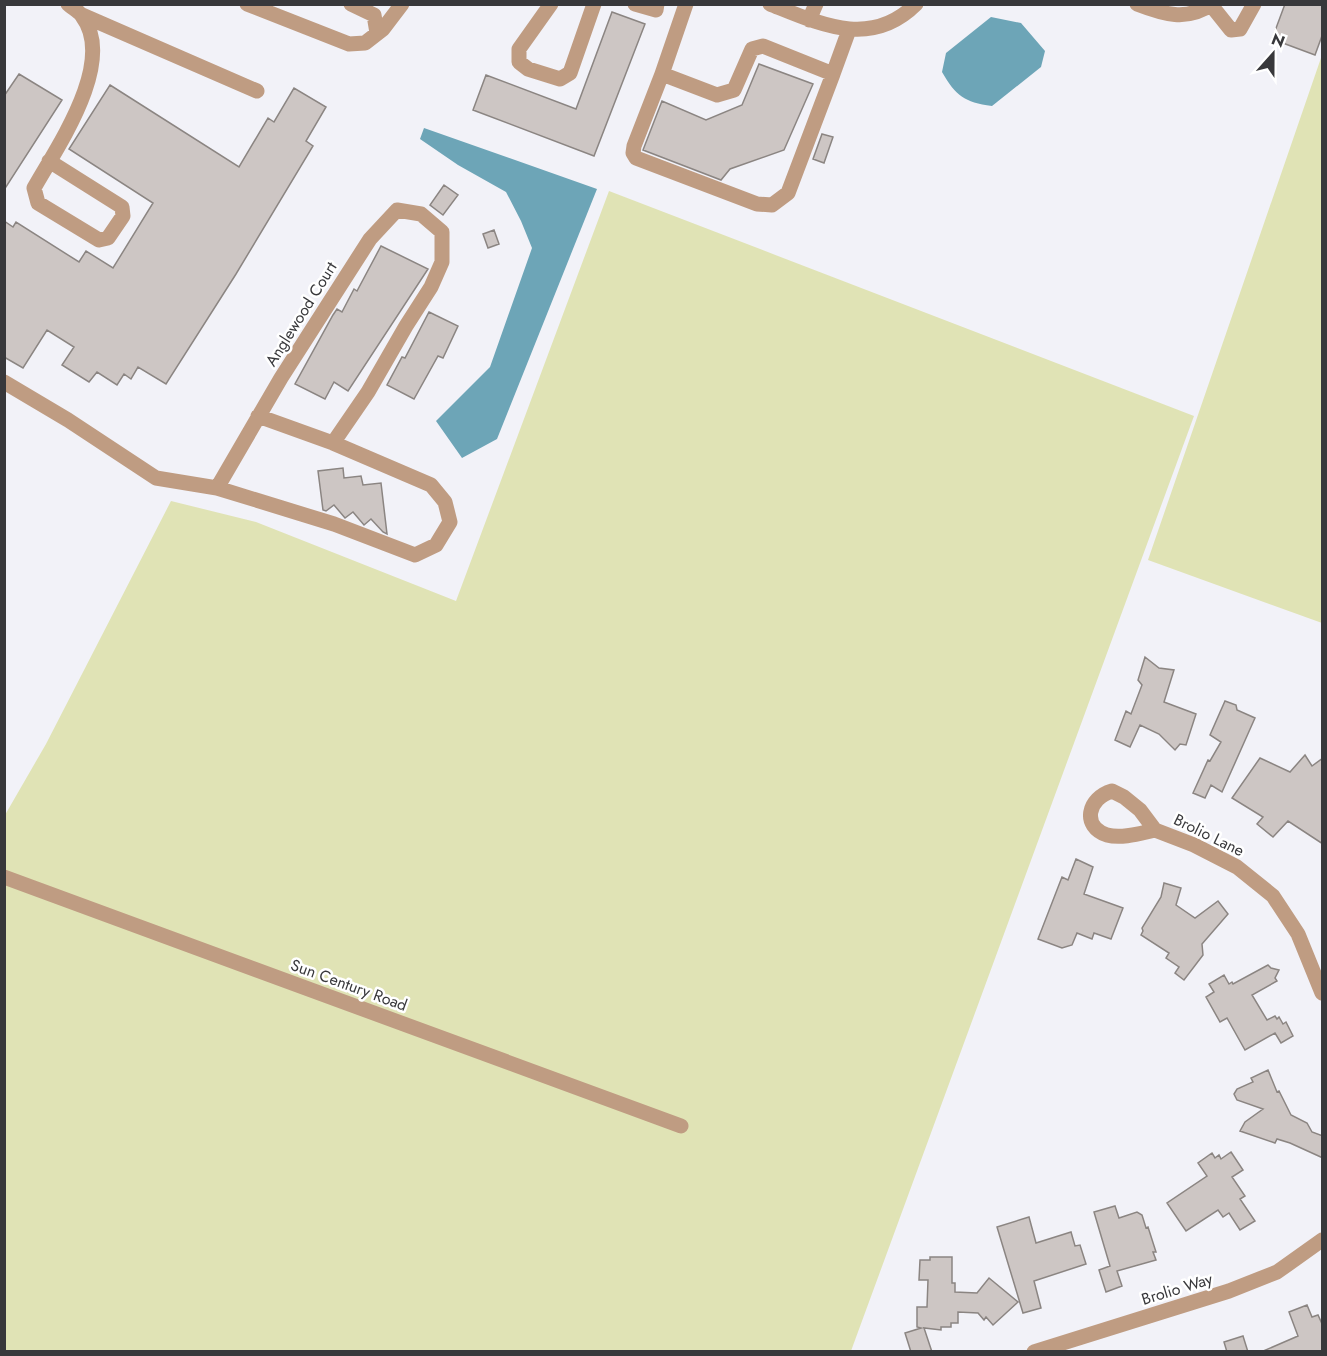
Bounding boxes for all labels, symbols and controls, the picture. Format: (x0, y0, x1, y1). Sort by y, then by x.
north arrow (1243, 24, 1303, 84)
text: N (1268, 27, 1288, 53)
street label: Anglewood Court (260, 257, 342, 371)
street label: Brolio Lane (1170, 808, 1248, 862)
street label: Sun Century Road (287, 953, 411, 1017)
street label: Brolio Way (1139, 1267, 1216, 1311)

